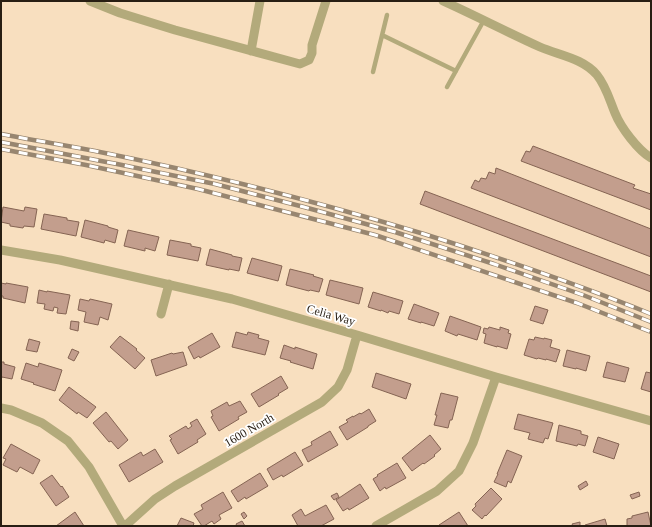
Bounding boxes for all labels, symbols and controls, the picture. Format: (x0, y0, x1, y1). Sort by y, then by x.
street label: Celia Way (305, 301, 357, 329)
street label: 1600 North (222, 410, 276, 450)

